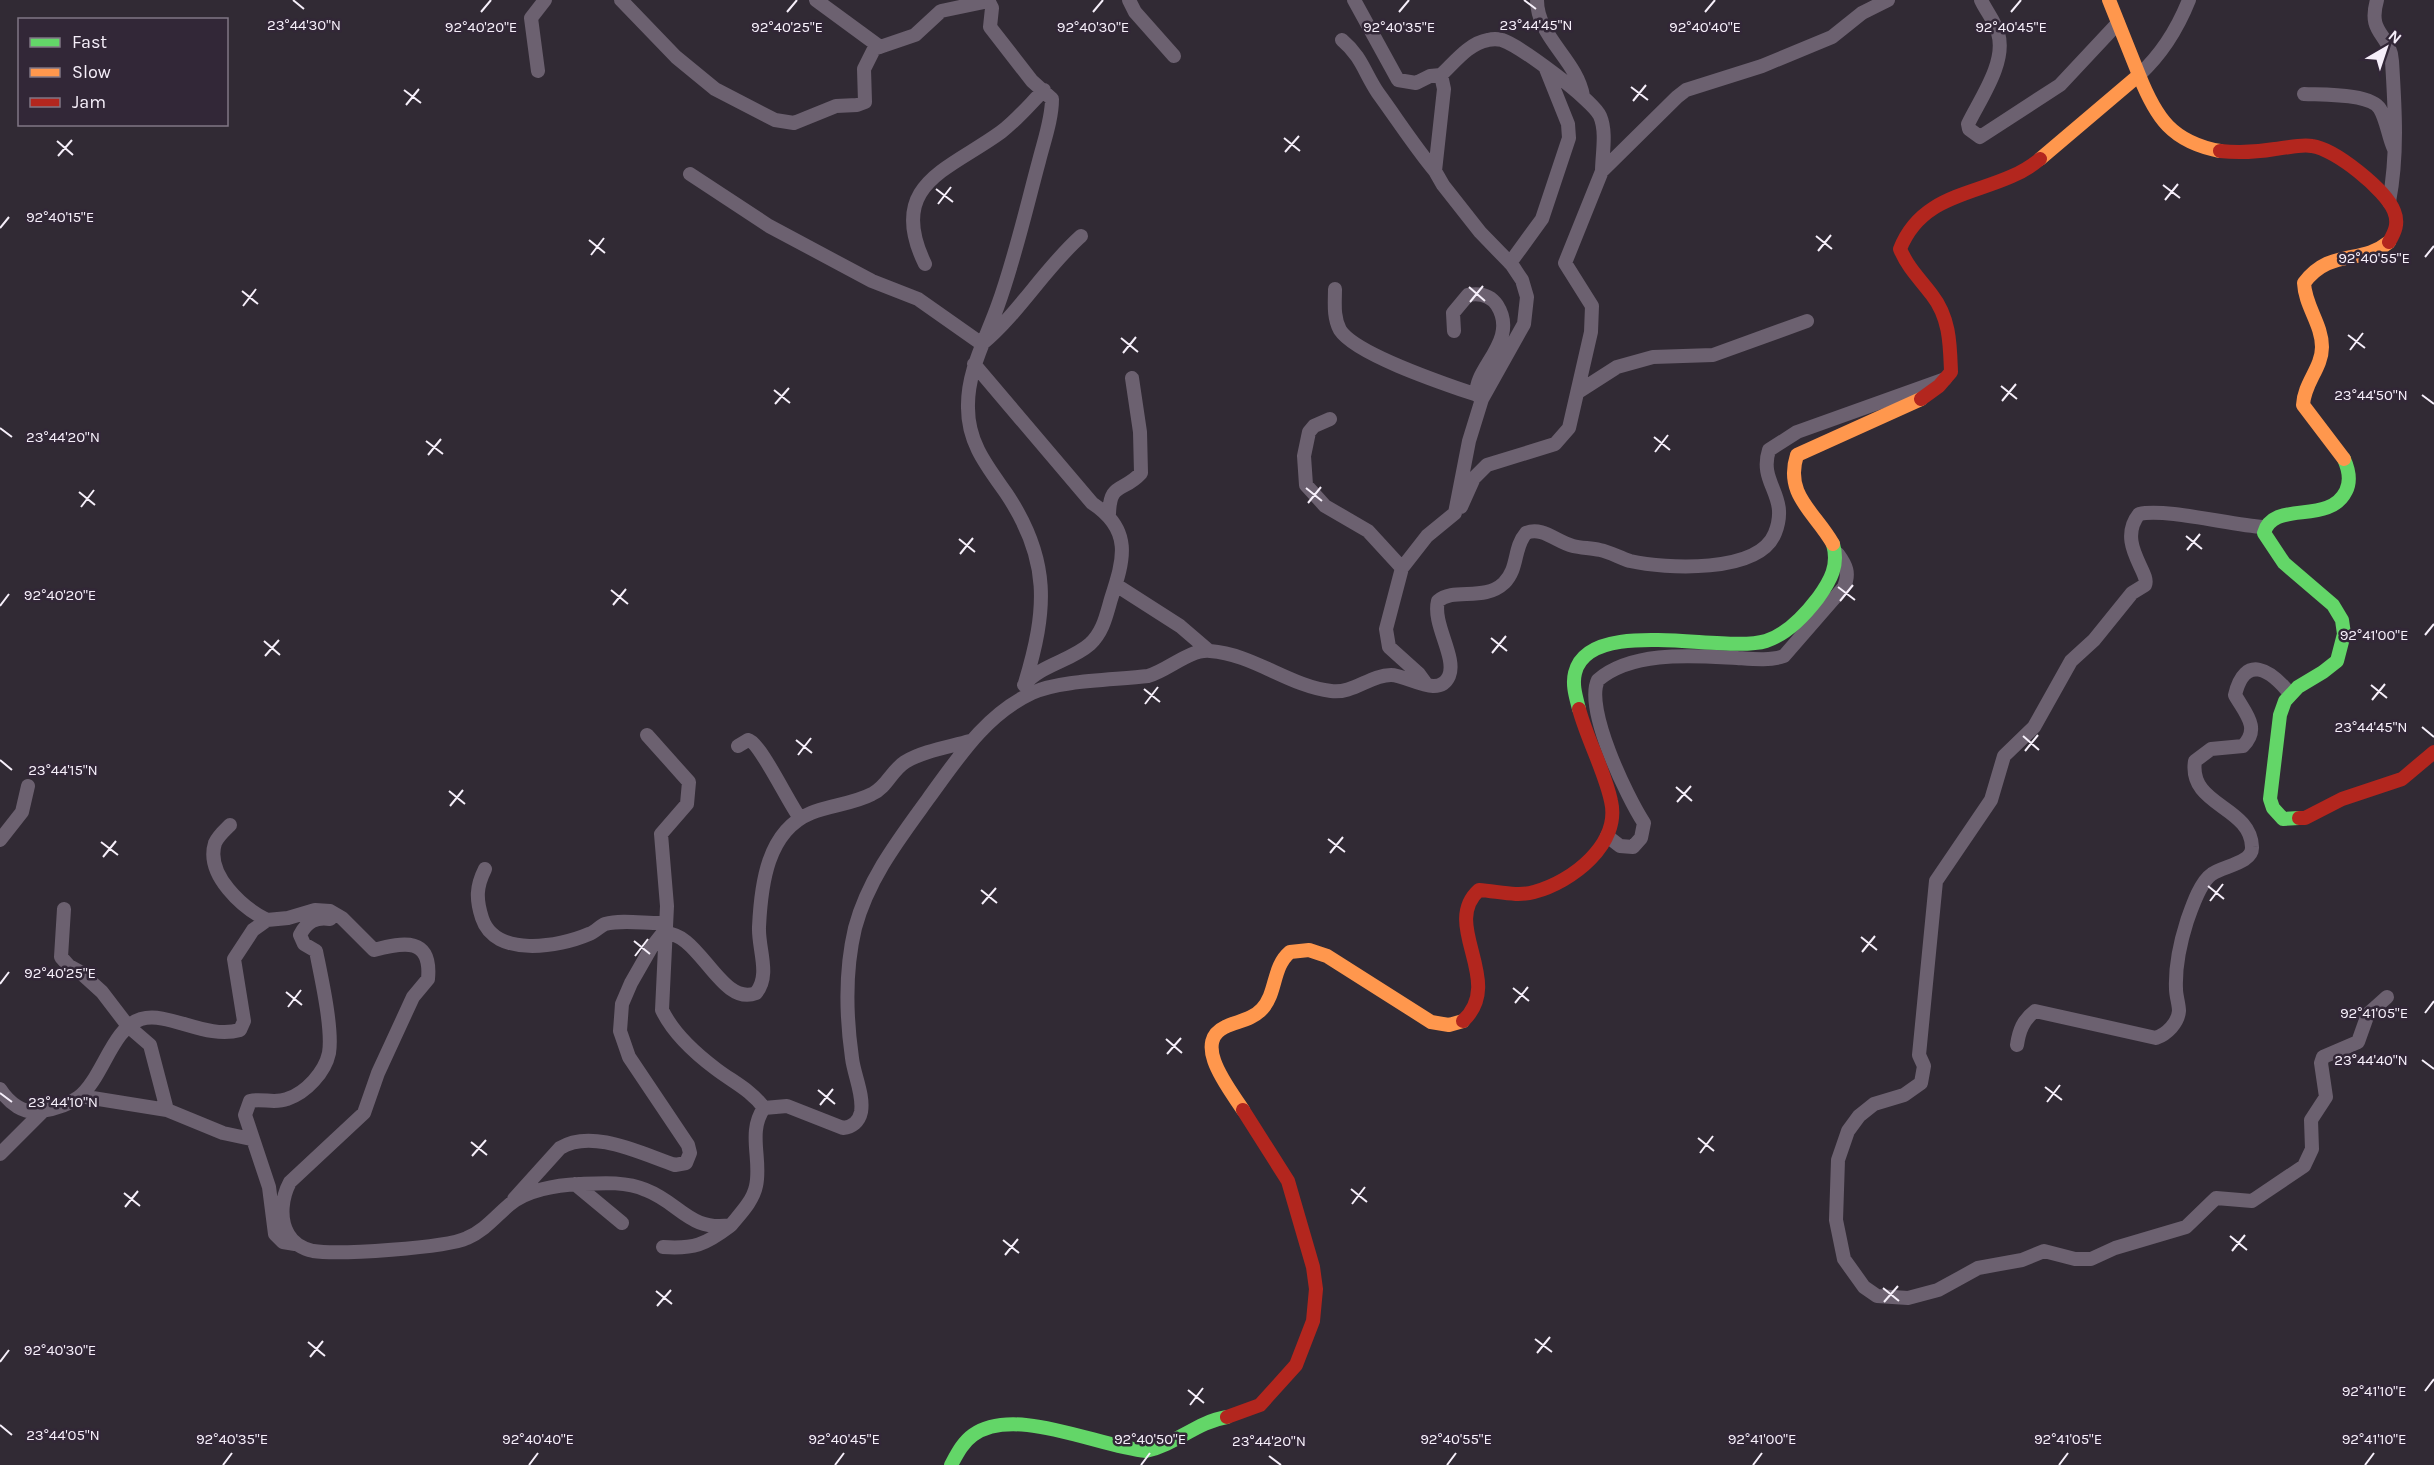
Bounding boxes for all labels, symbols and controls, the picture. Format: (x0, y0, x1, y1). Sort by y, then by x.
text: 23°44'30"N (267, 16, 341, 34)
text: 23°44'45"N (1499, 16, 1573, 34)
legend (18, 18, 228, 126)
text: 92°40'20"E (445, 18, 517, 36)
text: 92°40'25"E (751, 18, 823, 36)
text: 92°40'30"E (1057, 18, 1129, 36)
text: 92°40'35"E (1363, 18, 1435, 36)
text: 92°40'40"E (1669, 18, 1741, 36)
text: 92°40'45"E (1975, 18, 2047, 36)
north arrow (2356, 18, 2416, 78)
text: N (2385, 26, 2406, 48)
text: Fast (72, 31, 107, 53)
text: Slow (72, 61, 111, 83)
text: Jam (72, 91, 106, 113)
text: 92°40'15"E (26, 208, 94, 226)
text: 92°40'55"E (2338, 249, 2410, 267)
text: 23°44'50"N (2334, 386, 2408, 404)
text: 23°44'20"N (26, 428, 100, 446)
text: 92°40'20"E (24, 586, 96, 604)
text: 92°41'00"E (2340, 626, 2408, 644)
text: 23°44'45"N (2334, 718, 2408, 736)
text: 23°44'15"N (28, 761, 98, 779)
text: 92°40'25"E (24, 964, 96, 982)
text: 92°41'05"E (2340, 1004, 2408, 1022)
text: 23°44'40"N (2334, 1051, 2408, 1069)
text: 23°44'10"N (28, 1093, 98, 1111)
text: 92°40'30"E (24, 1341, 96, 1359)
text: 92°41'10"E (2342, 1382, 2406, 1400)
text: 23°44'05"N (26, 1426, 100, 1444)
text: 92°40'35"E (196, 1430, 268, 1448)
text: 92°40'40"E (502, 1430, 574, 1448)
text: 92°40'45"E (808, 1430, 880, 1448)
text: 92°40'50"E (1114, 1430, 1186, 1448)
text: 92°40'55"E (1420, 1430, 1492, 1448)
text: 92°41'00"E (1728, 1430, 1796, 1448)
text: 92°41'05"E (2034, 1430, 2102, 1448)
text: 92°41'10"E (2342, 1430, 2406, 1448)
text: 23°44'20"N (1232, 1432, 1306, 1450)

